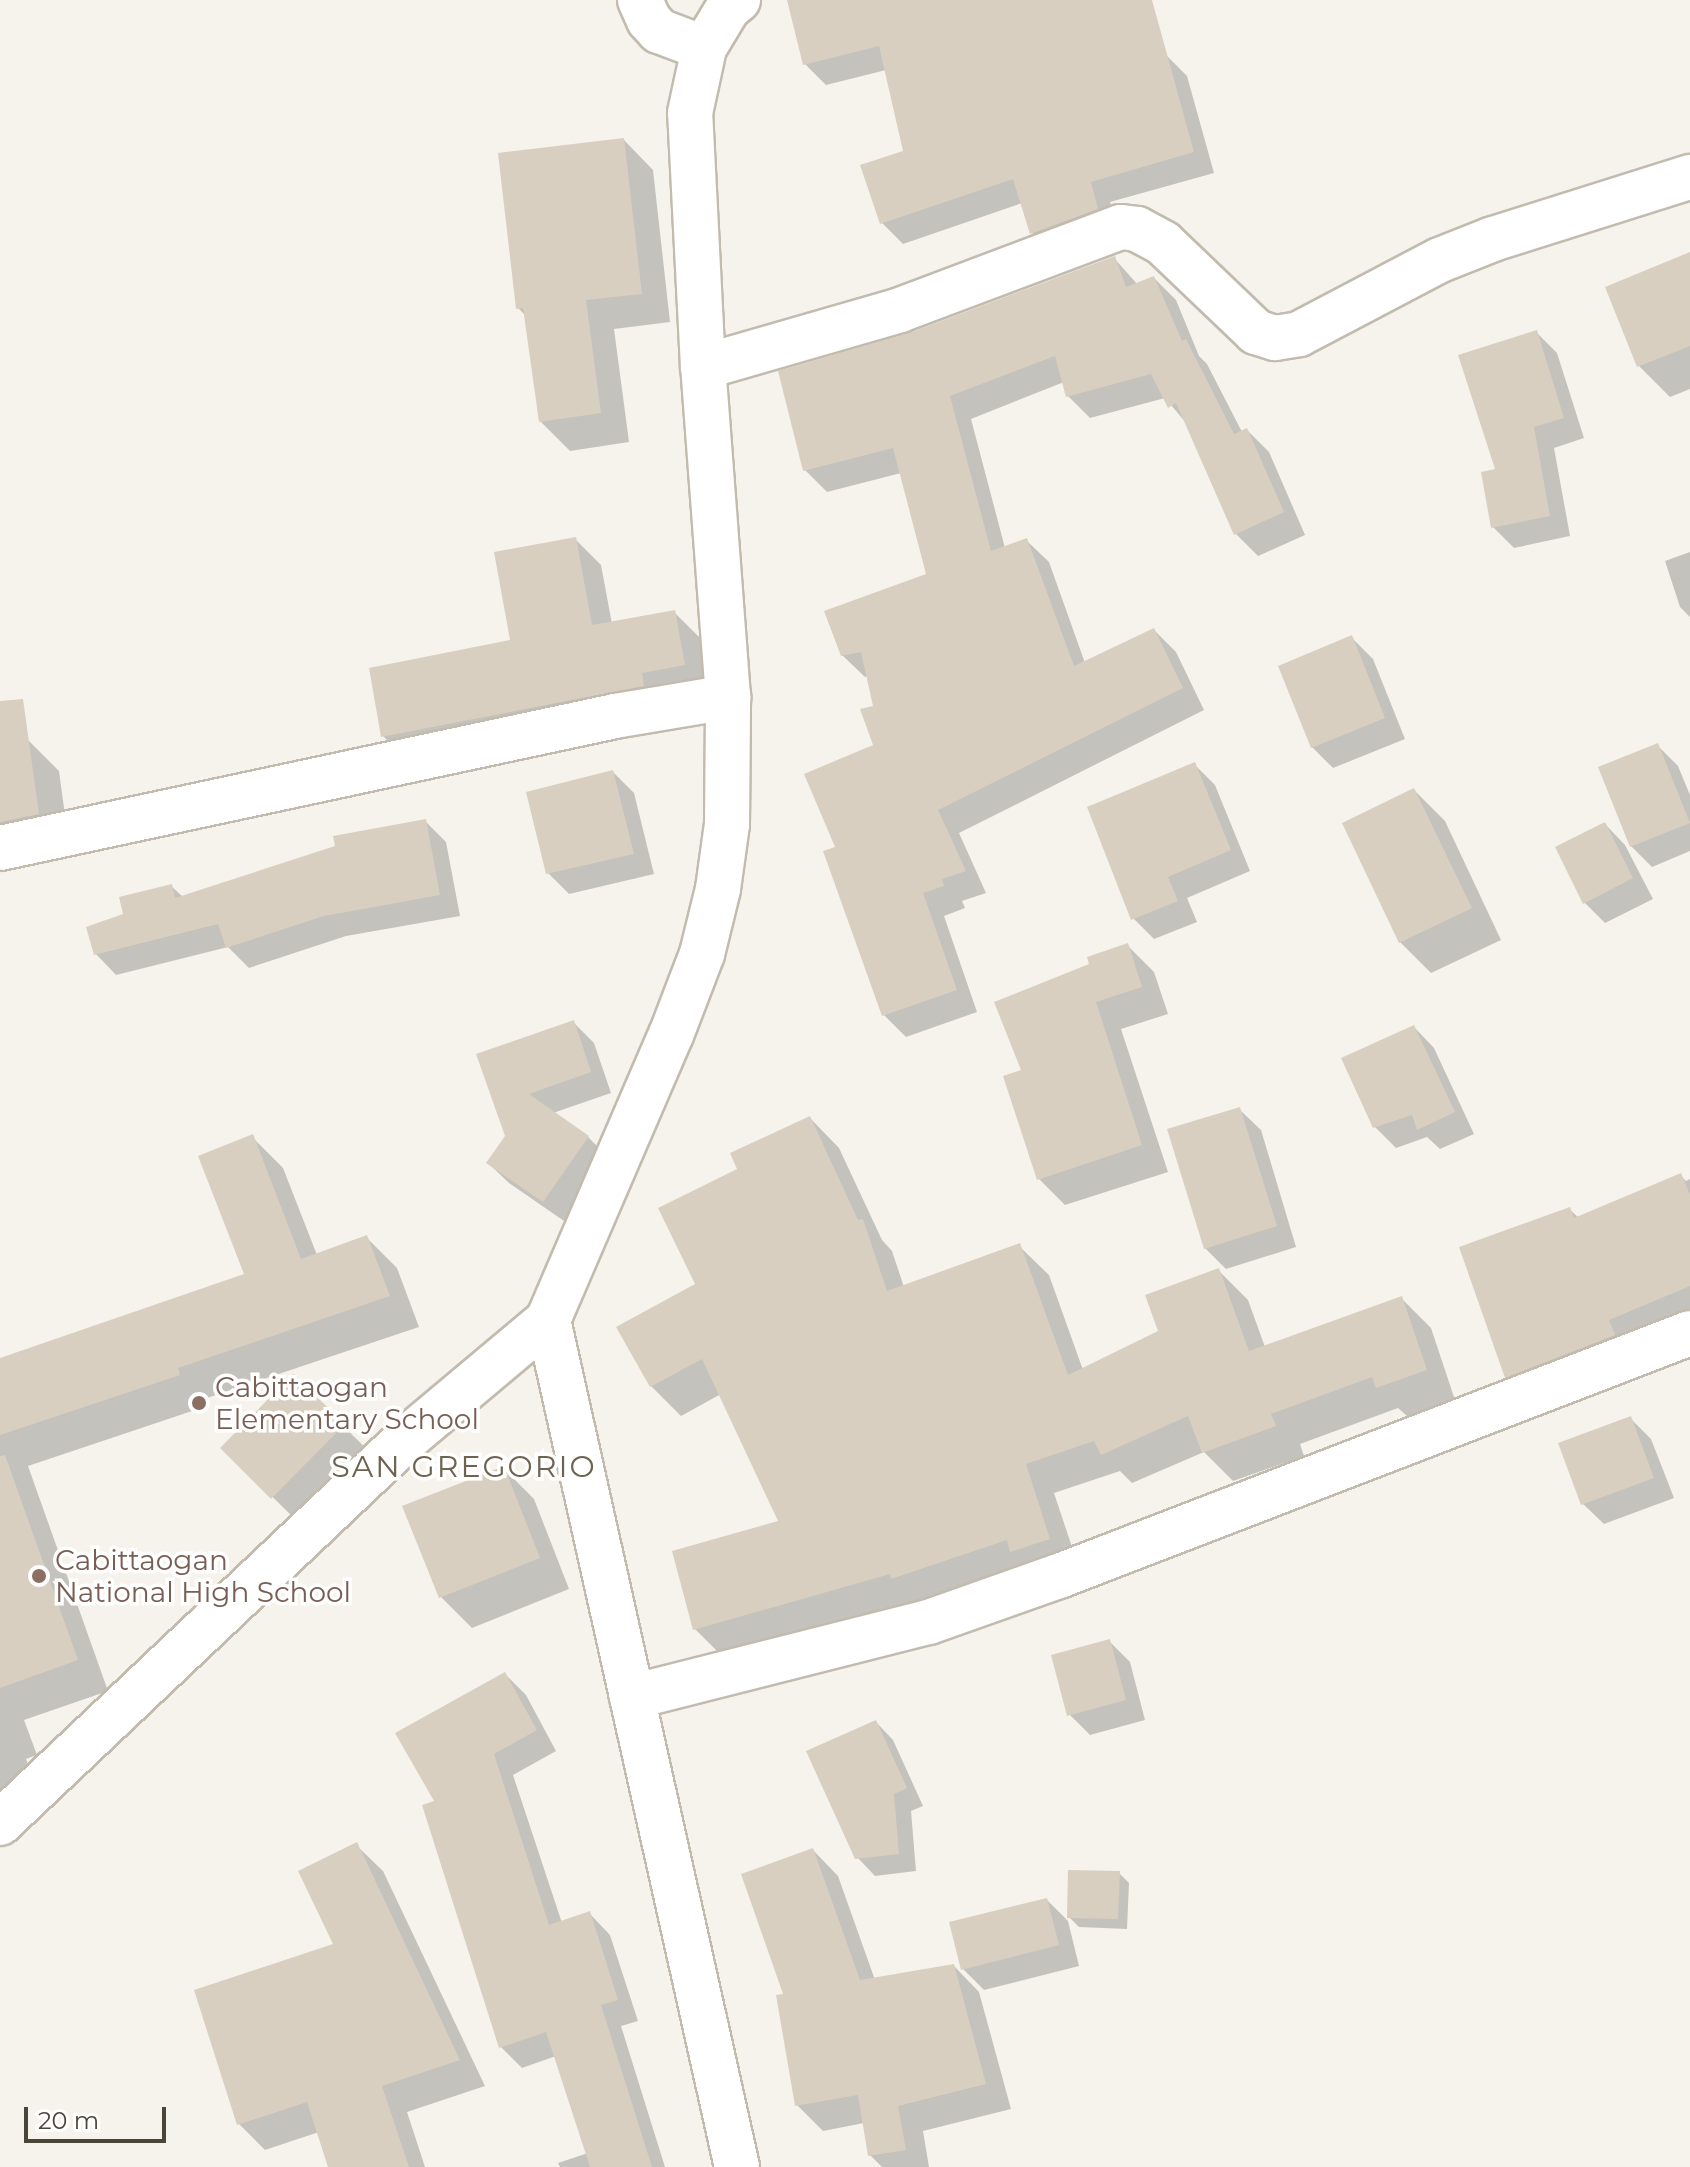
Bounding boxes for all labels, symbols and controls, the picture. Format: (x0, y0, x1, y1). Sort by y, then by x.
place label: Cabittaogan Elementary School (215, 1370, 479, 1436)
marker: Cabittaogan Elementary School (190, 1394, 208, 1412)
district label: SAN GREGORIO (331, 1449, 597, 1485)
place label: Cabittaogan National High School (55, 1543, 351, 1609)
marker: Cabittaogan National High School (30, 1567, 48, 1585)
scale bar (28, 2091, 170, 2141)
text: 20 m (38, 2106, 99, 2135)

